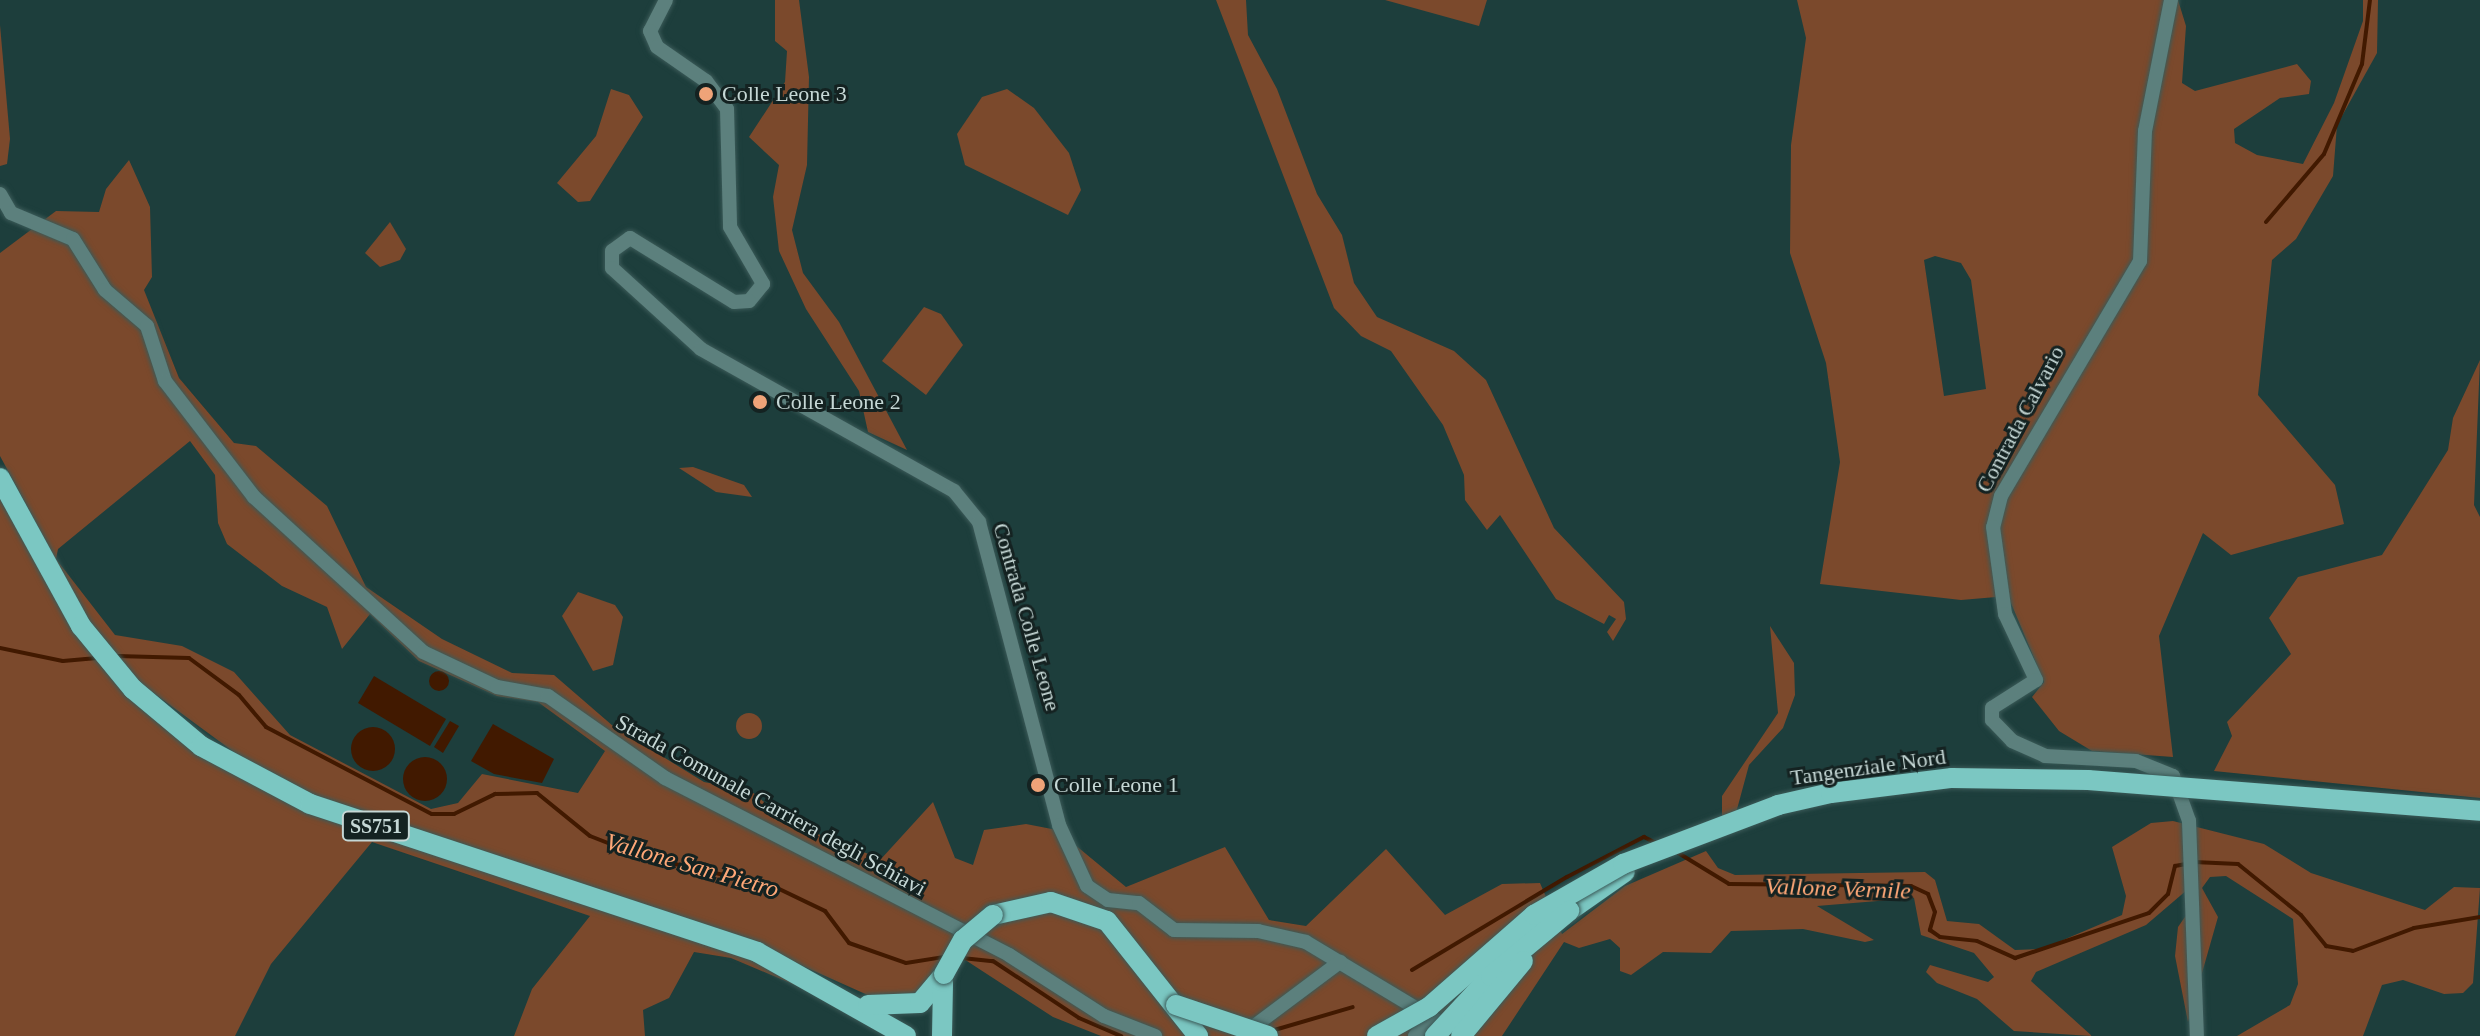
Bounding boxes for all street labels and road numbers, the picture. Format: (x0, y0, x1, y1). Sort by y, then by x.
street label: Contrada Calvario (1970, 341, 2070, 497)
street label: Contrada Colle Leone (988, 520, 1066, 714)
street label: Strada Comunale Carriera degli Schiavi (611, 708, 931, 902)
street label: Tangenziale Nord (1789, 743, 1947, 791)
road number: SS751 (340, 810, 412, 842)

